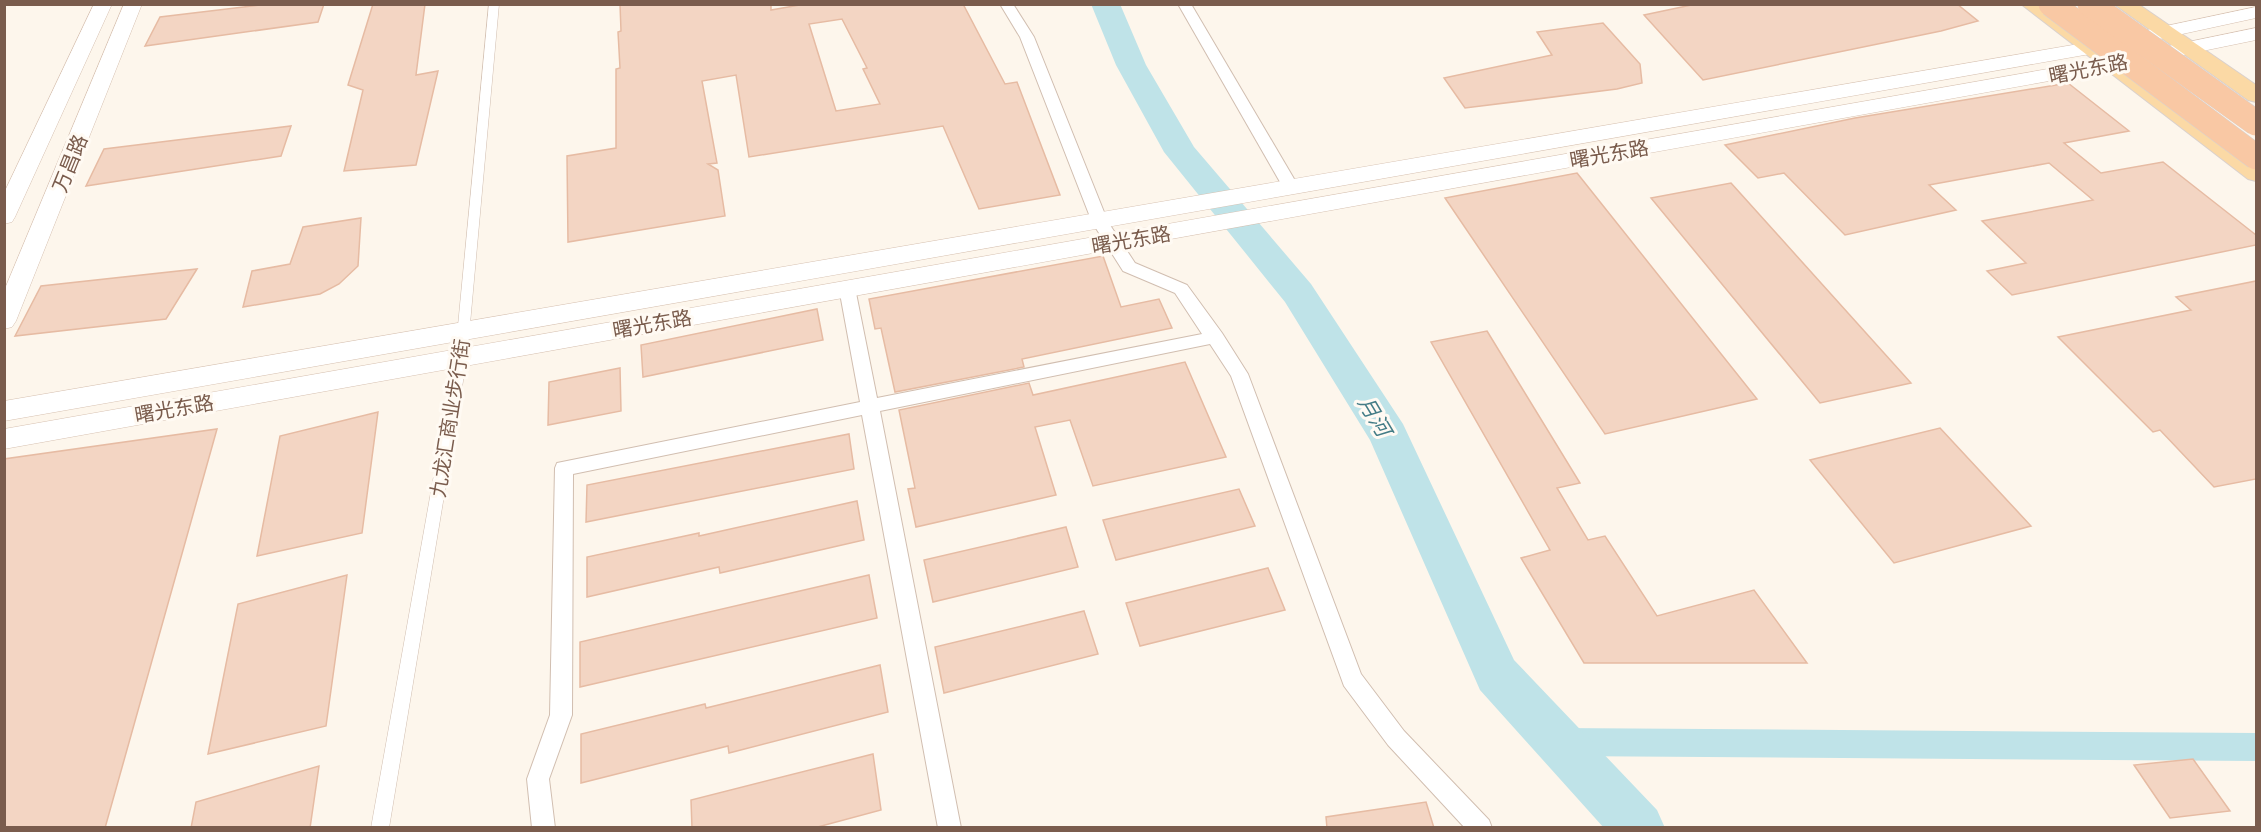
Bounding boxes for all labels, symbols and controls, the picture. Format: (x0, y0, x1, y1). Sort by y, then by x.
street label: 曙光东路 (2046, 49, 2130, 87)
street label: 万昌路 (47, 131, 91, 195)
street label: 曙光东路 (1568, 134, 1650, 172)
street label: 曙光东路 (1090, 220, 1172, 258)
street label: 曙光东路 (611, 304, 693, 342)
street label: 九龙汇商业步行街 (425, 337, 473, 499)
street label: 曙光东路 (133, 389, 215, 427)
water label: 月河 (1353, 391, 1399, 444)

